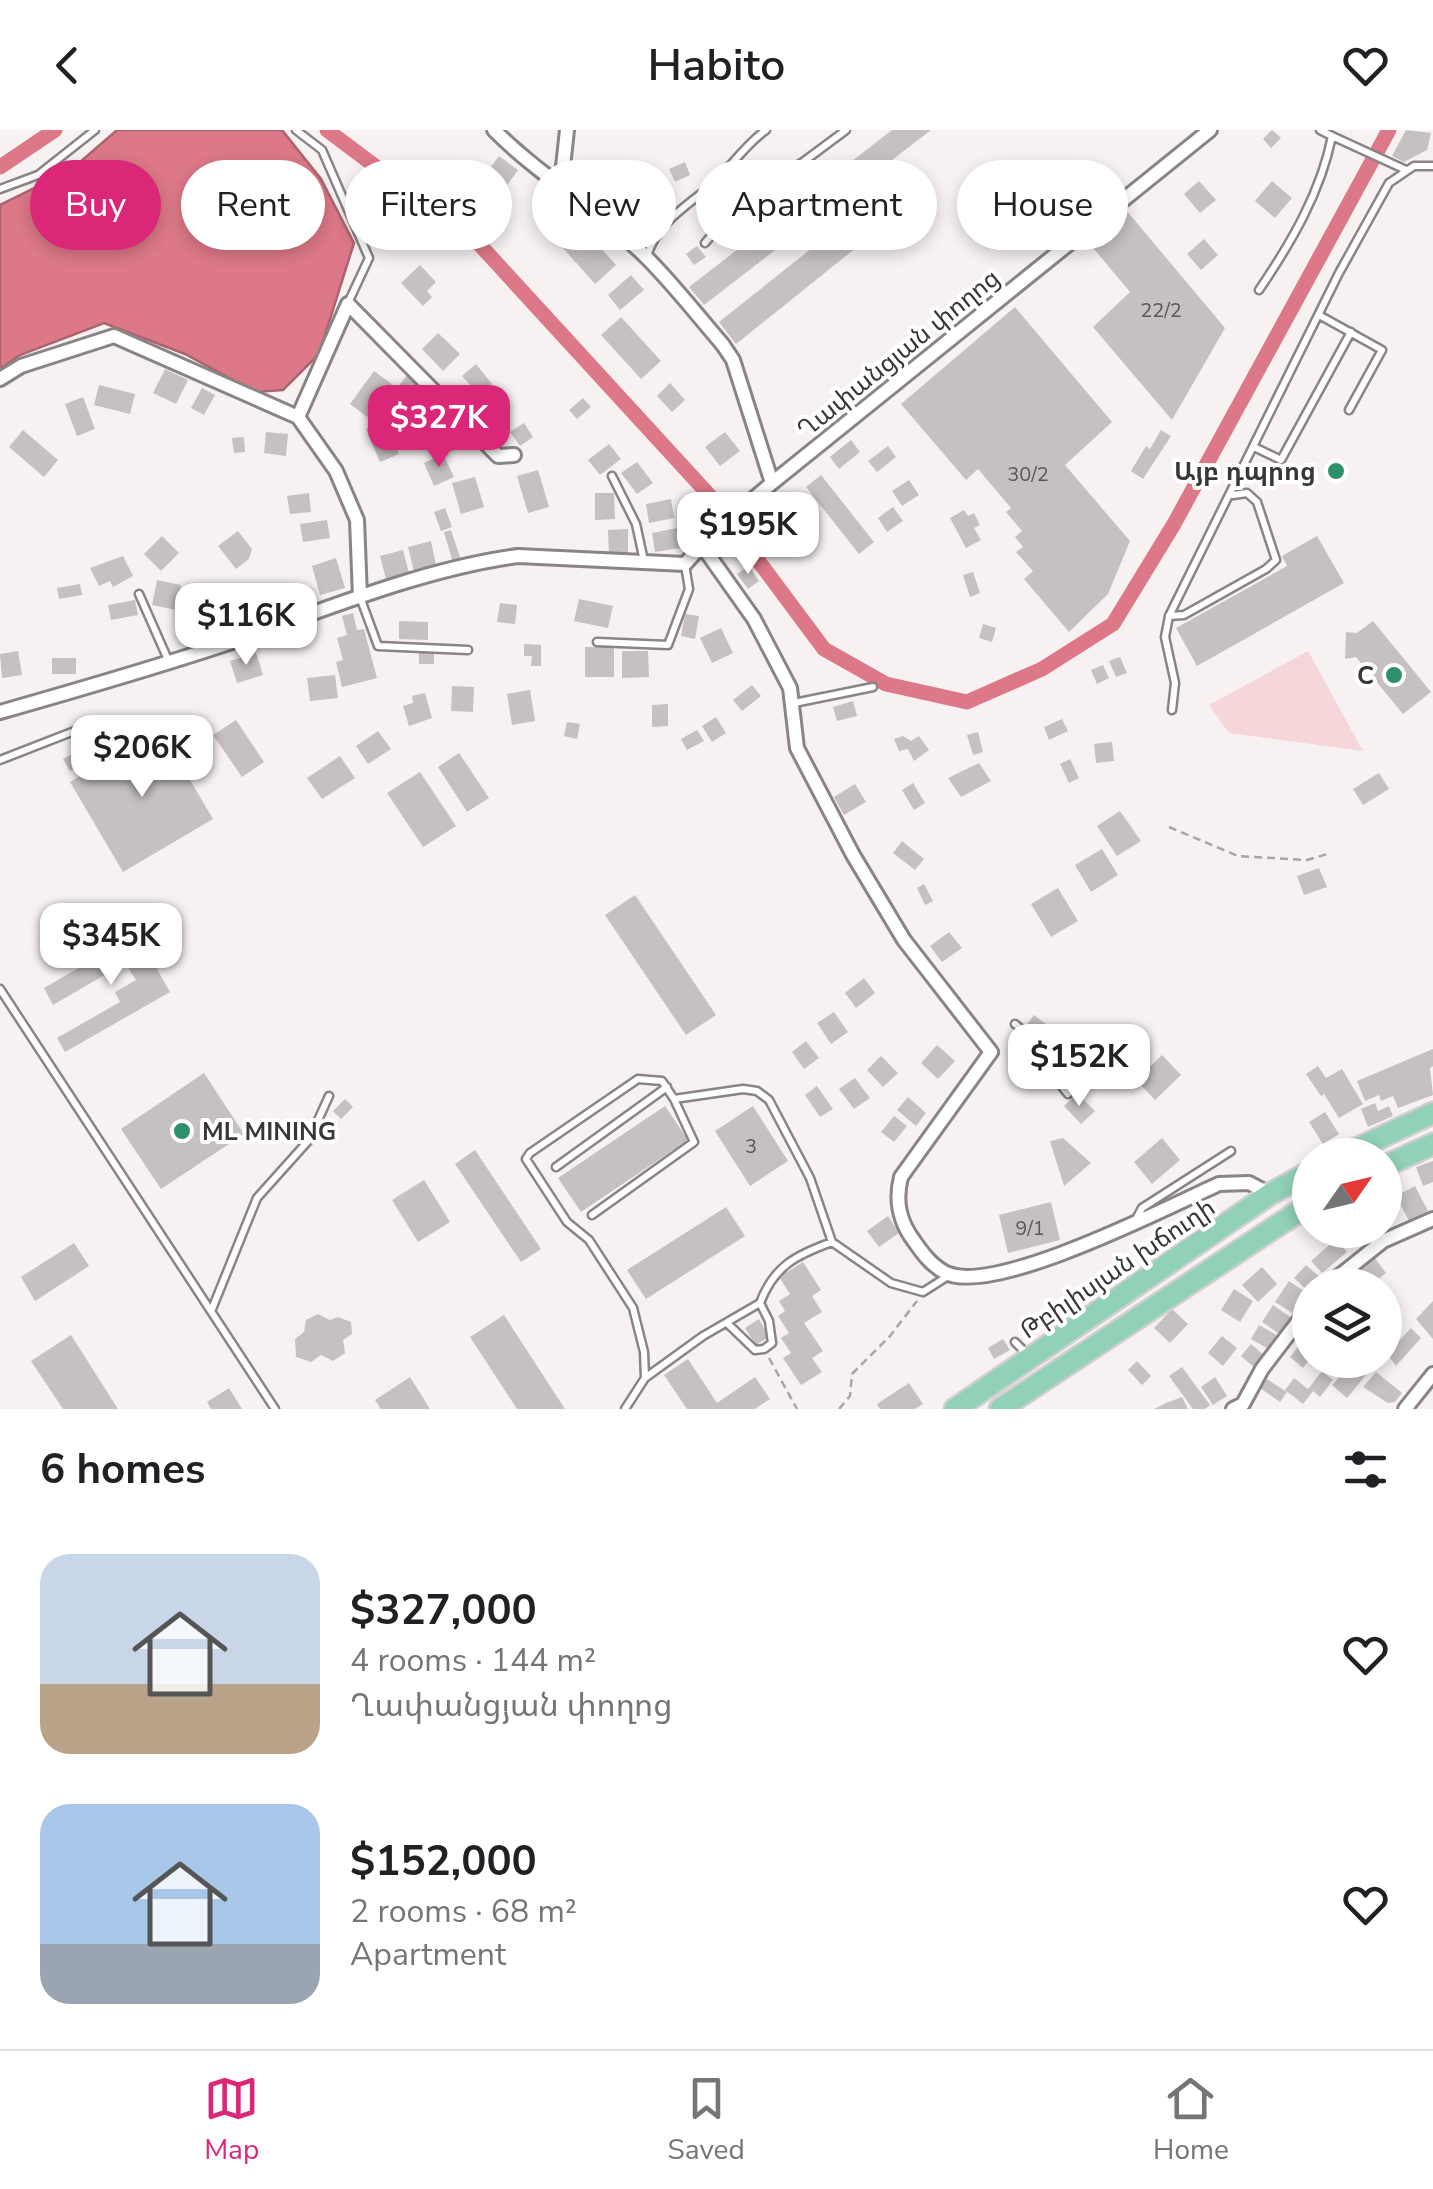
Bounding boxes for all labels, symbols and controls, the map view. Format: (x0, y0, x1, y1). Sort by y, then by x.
text: Habito (648, 35, 785, 96)
icon: back (40, 38, 95, 93)
icon: heart (1338, 38, 1393, 93)
chip: Buy (30, 160, 161, 250)
chip: Rent (181, 160, 325, 250)
chip: Filters (345, 160, 512, 250)
chip: New (532, 160, 676, 250)
chip: Apartment (696, 160, 937, 250)
chip: House (957, 160, 1128, 250)
street label: Ղափանցյան փողոց (790, 261, 1007, 446)
house number: 22/2 (1140, 297, 1182, 324)
pin: $327K (369, 385, 509, 470)
text: $327K (390, 396, 488, 439)
place label: Այբ դպրոց (1174, 455, 1316, 489)
marker: Այբ դպրոց (1325, 460, 1347, 482)
house number: 30/2 (1007, 461, 1049, 488)
pin: $195K (678, 492, 818, 577)
text: $195K (699, 503, 797, 546)
pin: $116K (176, 583, 316, 668)
text: $116K (197, 594, 295, 637)
place label: C (1357, 659, 1374, 693)
marker: C (1383, 664, 1405, 686)
pin: $206K (72, 715, 212, 800)
text: $206K (93, 726, 191, 769)
pin: $345K (41, 903, 181, 988)
text: $345K (62, 914, 160, 957)
pin: $152K (1009, 1024, 1149, 1109)
text: $152K (1030, 1035, 1128, 1078)
place label: ML MINING (202, 1115, 336, 1149)
marker: ML MINING (171, 1120, 193, 1142)
house number: 3 (745, 1133, 757, 1160)
north arrow (1292, 1138, 1402, 1248)
map controls (1292, 1138, 1402, 1378)
street label: Թբիլիսյան խճուղի (1013, 1191, 1222, 1347)
house number: 9/1 (1015, 1215, 1045, 1242)
button: layers (1292, 1268, 1402, 1378)
text: 6 homes (40, 1441, 205, 1498)
icon: filters (1338, 1442, 1393, 1497)
text: $327,000 (350, 1582, 537, 1639)
icon: home (120, 1594, 240, 1714)
icon: heart (1338, 1627, 1393, 1682)
text: 4 rooms · 144 m² (350, 1639, 596, 1682)
text: Ղափանցյան փողոց (350, 1684, 672, 1727)
text: $152,000 (350, 1833, 537, 1890)
icon: home (120, 1844, 240, 1964)
icon: heart (1338, 1877, 1393, 1932)
text: 2 rooms · 68 m² (350, 1890, 577, 1933)
text: Apartment (350, 1933, 506, 1976)
tab: Map (204, 2071, 259, 2169)
tab: Saved (667, 2071, 745, 2169)
tab: Home (1153, 2071, 1229, 2169)

